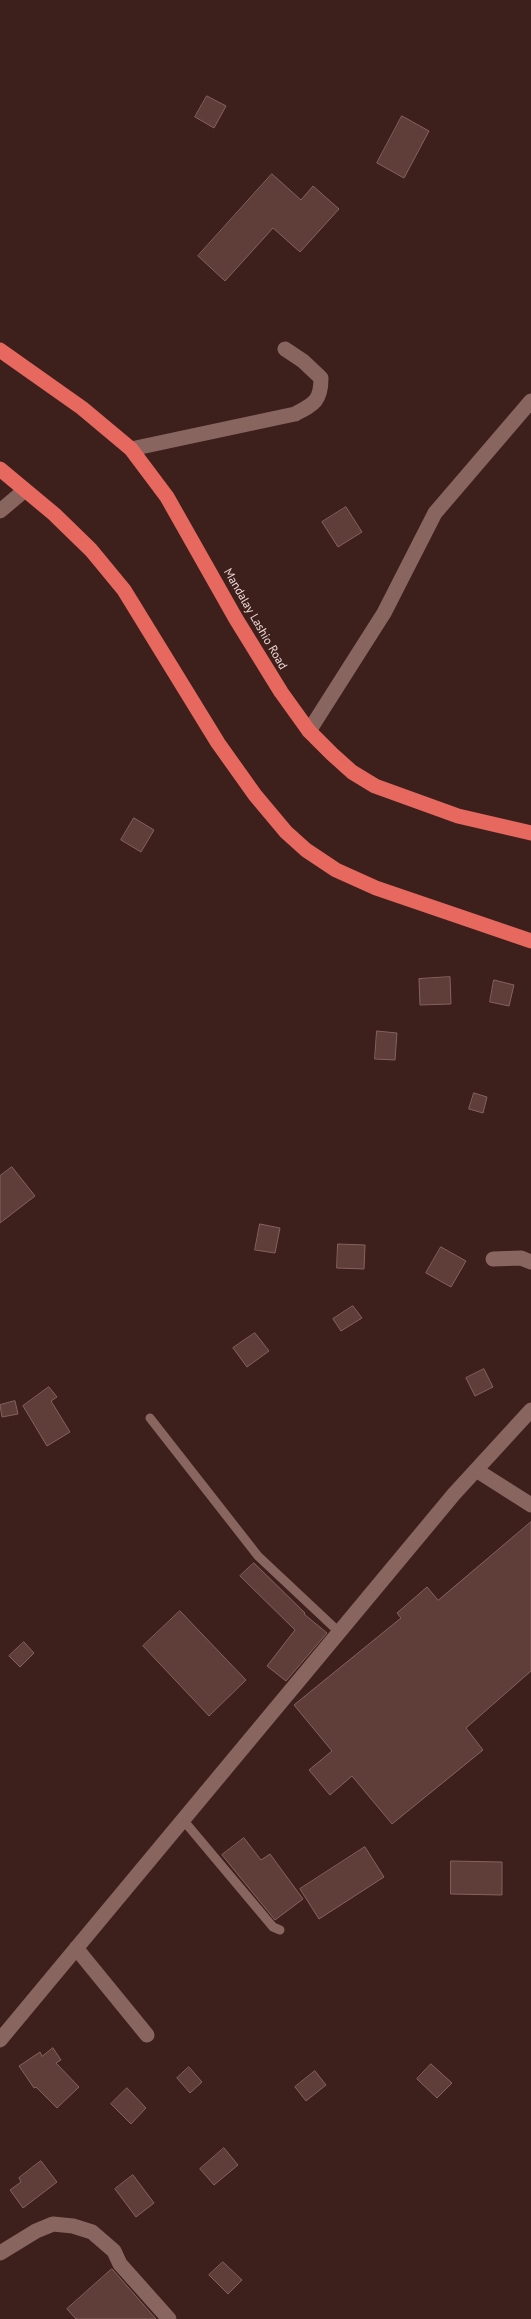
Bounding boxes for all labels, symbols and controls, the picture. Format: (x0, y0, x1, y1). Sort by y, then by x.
street label: Mandalay Lashio Road (220, 566, 290, 672)

